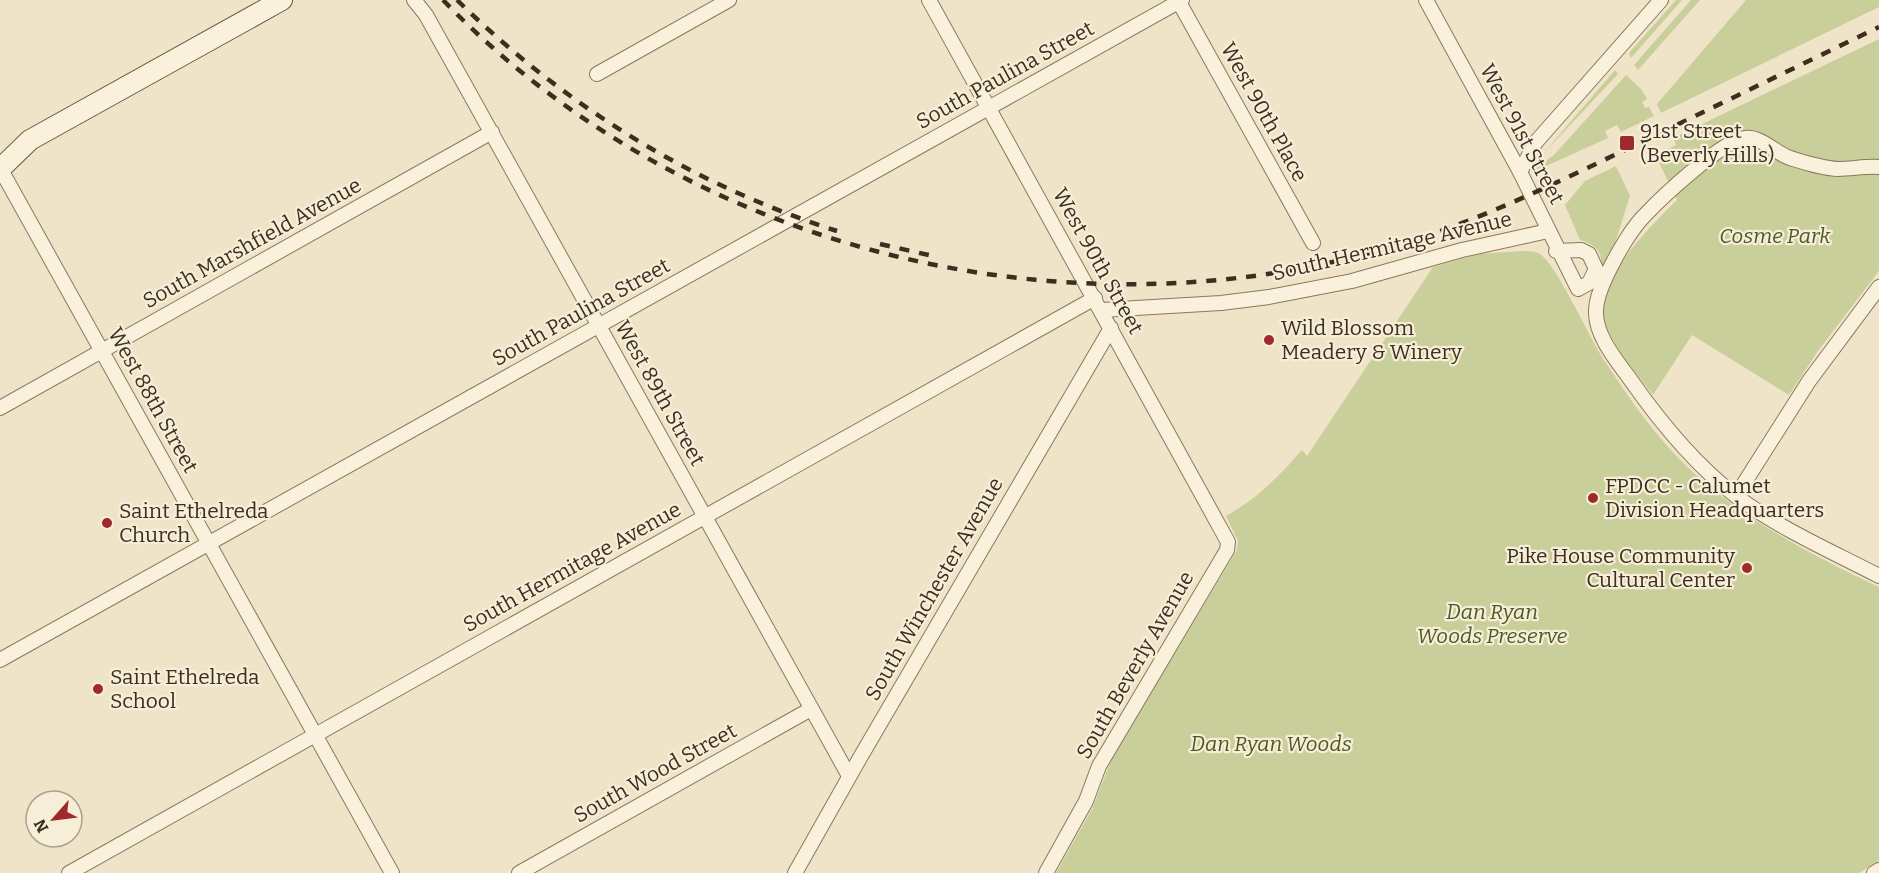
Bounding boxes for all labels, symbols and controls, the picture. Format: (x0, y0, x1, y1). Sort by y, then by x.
street label: South Paulina Street (912, 15, 1099, 135)
street label: West 90th Place (1215, 38, 1313, 186)
street label: West 91st Street (1474, 59, 1570, 209)
place label: 91st Street (Beverly Hills) (1640, 118, 1775, 168)
marker: 91st Street (Beverly Hills) (1618, 134, 1636, 152)
street label: South Marshfield Avenue (138, 172, 366, 314)
street label: West 90th Street (1047, 183, 1149, 339)
street label: South Hermitage Avenue (1270, 206, 1514, 286)
park label: Cosme Park (1719, 223, 1831, 249)
street label: South Paulina Street (488, 252, 675, 372)
place label: Wild Blossom Meadery & Winery (1281, 315, 1463, 365)
street label: West 89th Street (609, 316, 711, 471)
street label: West 88th Street (102, 323, 204, 478)
marker: Wild Blossom Meadery & Winery (1262, 333, 1276, 347)
street label: South Winchester Avenue (859, 473, 1009, 705)
place label: FPDCC - Calumet Division Headquarters (1605, 473, 1824, 523)
marker: FPDCC - Calumet Division Headquarters (1586, 491, 1600, 505)
street label: South Hermitage Avenue (459, 496, 685, 638)
place label: Saint Ethelreda Church (119, 498, 269, 548)
marker: Saint Ethelreda Church (100, 516, 114, 530)
place label: Pike House Community Cultural Center (1506, 543, 1736, 593)
marker: Pike House Community Cultural Center (1740, 561, 1754, 575)
street label: South Beverly Avenue (1071, 567, 1199, 763)
park label: Dan Ryan Woods Preserve (1417, 599, 1568, 649)
place label: Saint Ethelreda School (110, 664, 260, 714)
marker: Saint Ethelreda School (91, 682, 105, 696)
street label: South Wood Street (569, 717, 741, 829)
park label: Dan Ryan Woods (1190, 731, 1352, 757)
north arrow (24, 789, 84, 849)
text: N (30, 816, 52, 836)

